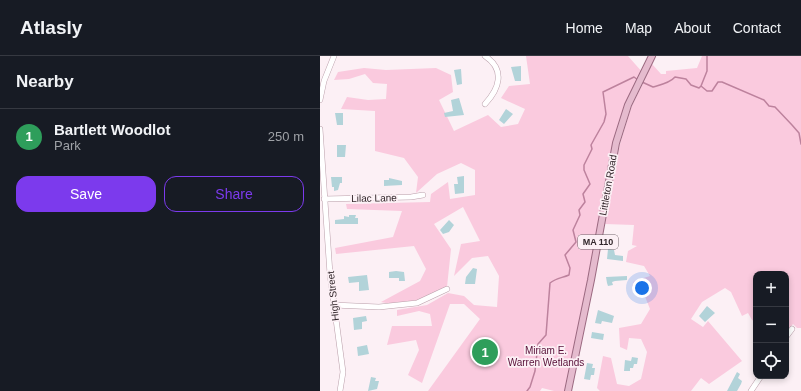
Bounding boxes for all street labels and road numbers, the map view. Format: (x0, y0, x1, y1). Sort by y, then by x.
street label: Littleton Road (597, 154, 619, 216)
street label: Lilac Lane (351, 192, 397, 204)
road number: MA 110 (578, 235, 618, 249)
street label: High Street (325, 270, 341, 321)

